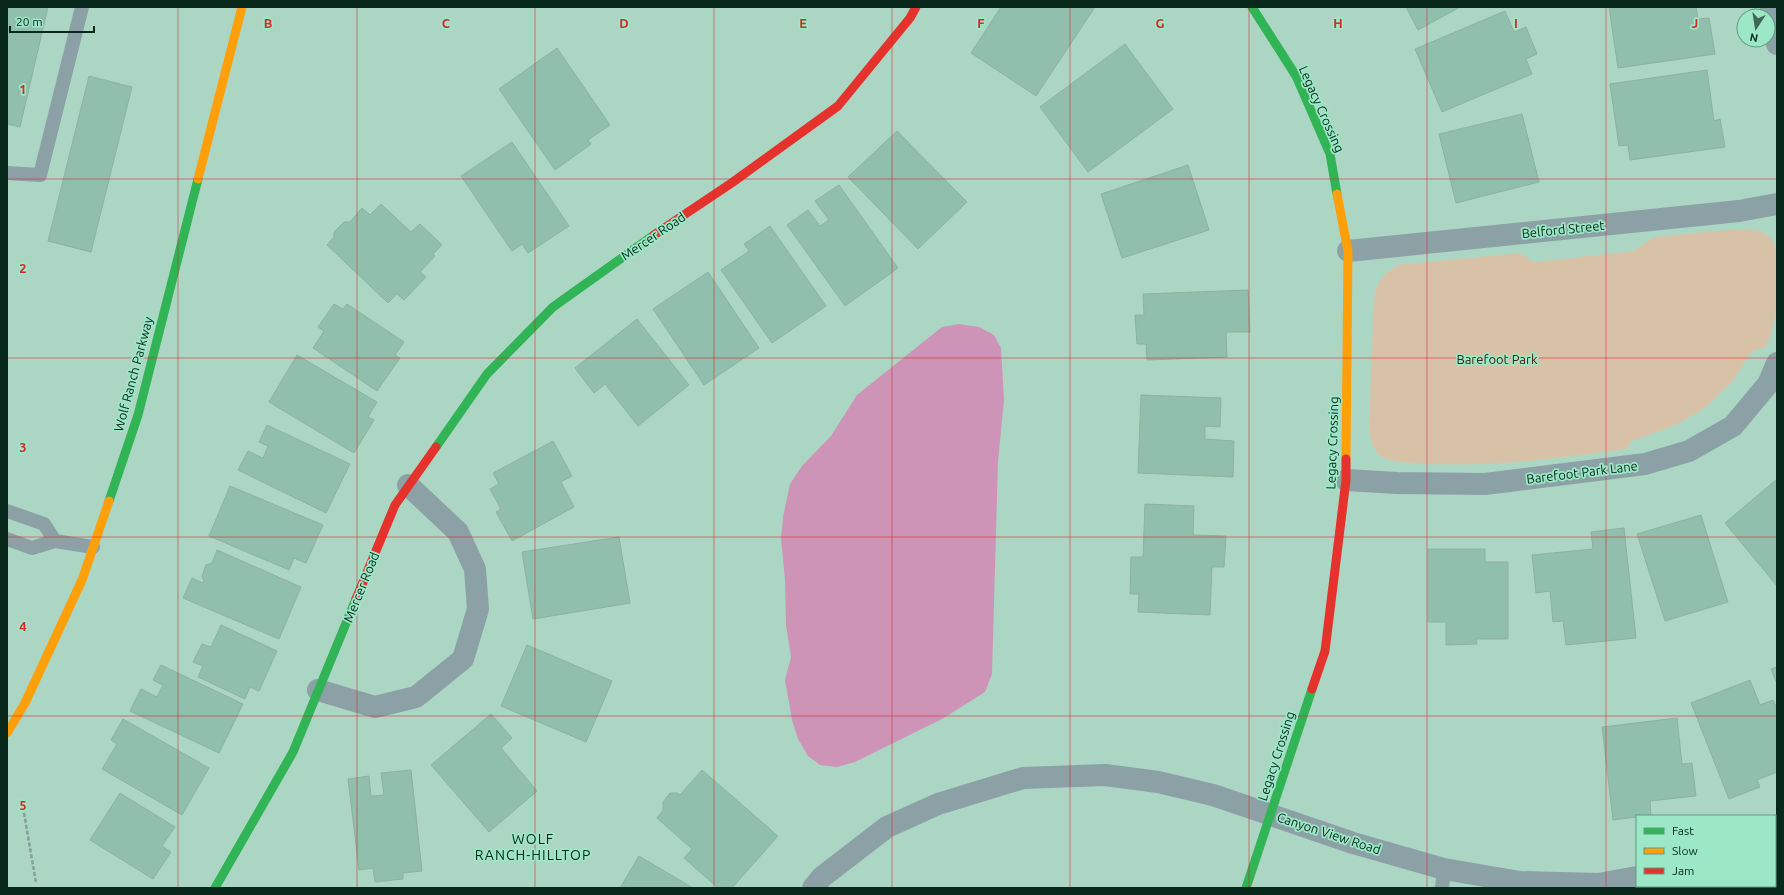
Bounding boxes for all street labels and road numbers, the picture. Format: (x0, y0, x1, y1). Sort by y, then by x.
street label: Legacy Crossing (1297, 64, 1347, 154)
street label: Mercer Road (618, 209, 688, 263)
street label: Belford Street (1521, 218, 1605, 240)
street label: Wolf Ranch Parkway (111, 315, 155, 433)
street label: Legacy Crossing (1323, 396, 1341, 490)
street label: Barefoot Park Lane (1526, 458, 1638, 486)
street label: Mercer Road (341, 550, 381, 624)
street label: Legacy Crossing (1255, 710, 1297, 802)
street label: Canyon View Road (1275, 810, 1383, 856)

